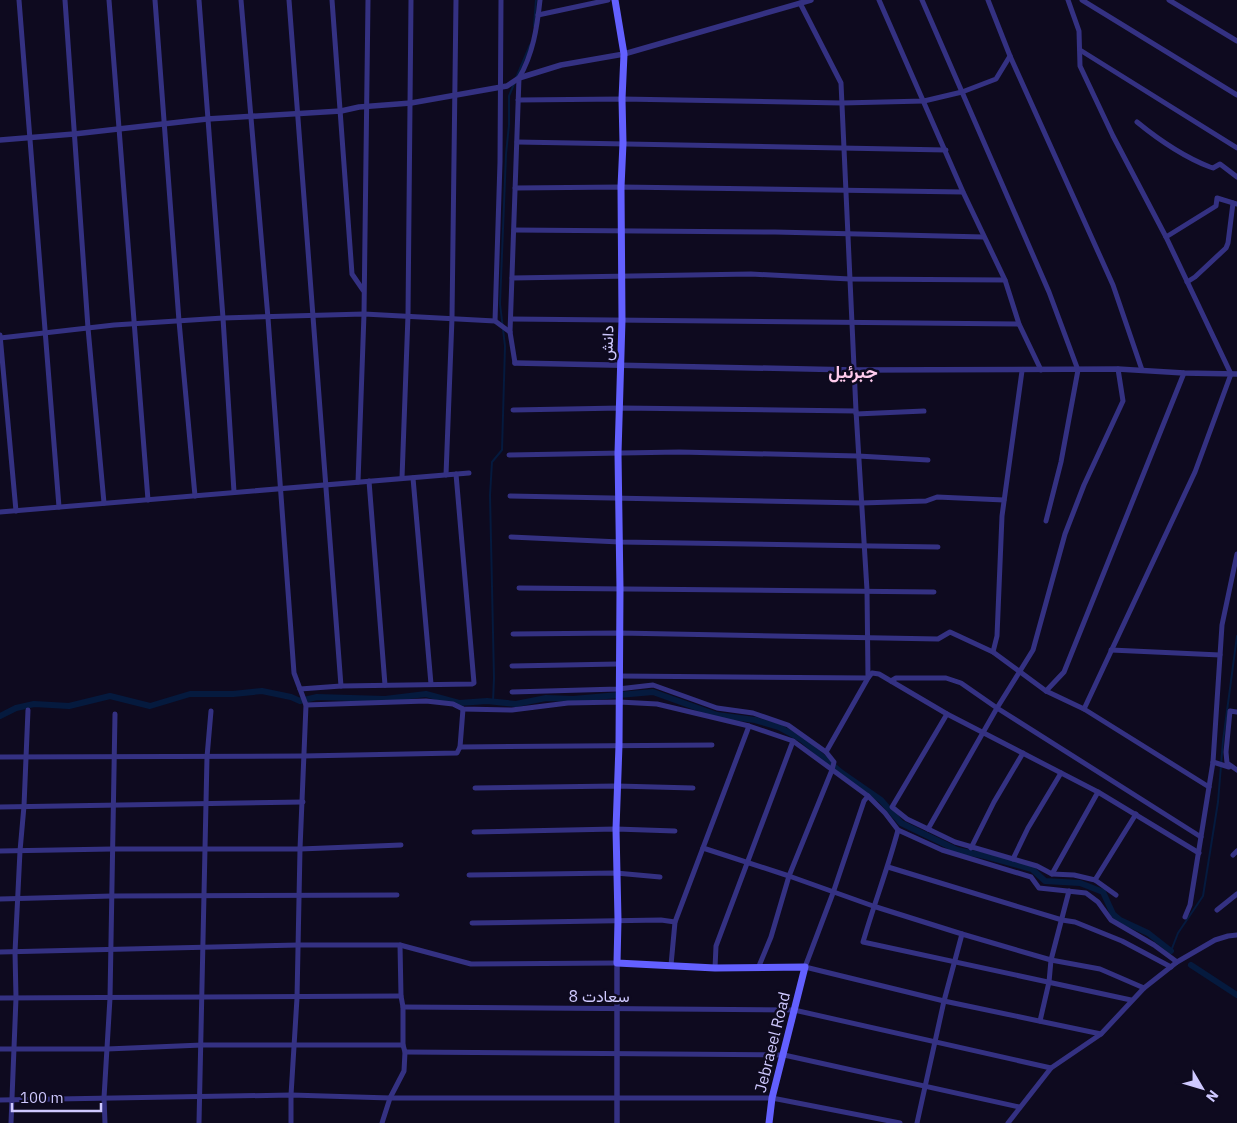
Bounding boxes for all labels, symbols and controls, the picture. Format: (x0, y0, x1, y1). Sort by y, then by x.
street label: دانش (596, 325, 619, 361)
district label: جبرئیل (828, 360, 878, 383)
street label: سعادت 8 (569, 986, 630, 1006)
street label: Jebraeel Road (750, 990, 794, 1094)
north arrow (1177, 1063, 1227, 1113)
scale bar (12, 1080, 101, 1112)
text: N (1202, 1086, 1222, 1106)
text: 100 m (20, 1088, 64, 1107)

